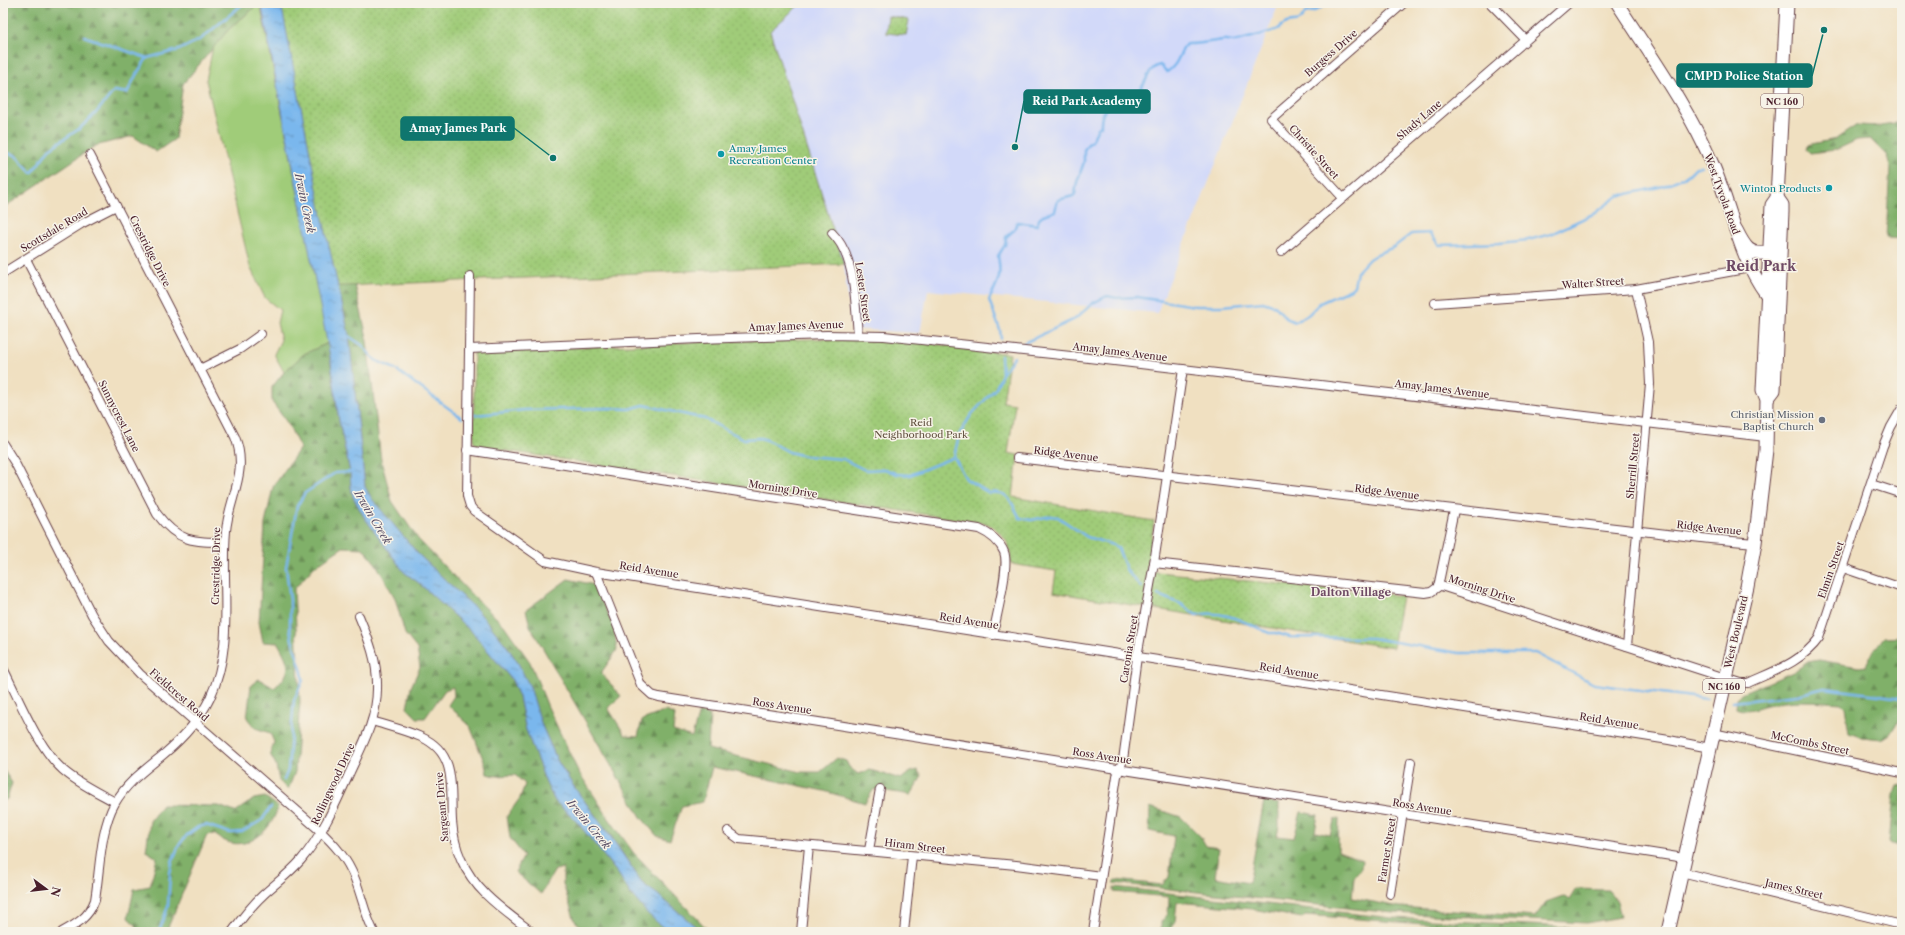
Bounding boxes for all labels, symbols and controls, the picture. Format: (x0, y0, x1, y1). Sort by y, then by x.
street label: Burgess Drive (1302, 26, 1360, 79)
callout: CMPD Police Station (1677, 64, 1812, 87)
text: CMPD Police Station (1685, 69, 1804, 83)
callout: Reid Park Academy (1024, 90, 1150, 113)
text: Reid Park Academy (1032, 94, 1142, 108)
road number: NC 160 (1761, 94, 1803, 108)
street label: Shady Lane (1394, 97, 1444, 143)
callout: Amay James Park (401, 117, 514, 140)
text: Amay James Park (408, 121, 507, 135)
street label: Christie Street (1286, 122, 1342, 182)
place label: Amay James Recreation Center (728, 142, 817, 167)
marker: Amay James Recreation Center (716, 149, 726, 159)
street label: West Tyvola Road (1701, 151, 1743, 236)
water label: Irwin Creek (292, 171, 318, 234)
place label: Winton Products (1739, 182, 1821, 195)
marker: Winton Products (1824, 183, 1834, 193)
street label: Scottsdale Road (18, 205, 90, 255)
street label: Crestridge Drive (126, 213, 174, 289)
district label: Reid Park (1726, 257, 1797, 275)
street label: Lester Street (852, 261, 874, 323)
street label: Walter Street (1560, 274, 1625, 292)
street label: Amay James Avenue (747, 318, 844, 334)
street label: Amay James Avenue (1071, 340, 1169, 364)
street label: Amay James Avenue (1393, 377, 1491, 401)
street label: Sunnycrest Lane (95, 378, 143, 454)
place label: Christian Mission Baptist Church (1730, 408, 1815, 433)
marker: Christian Mission Baptist Church (1817, 415, 1827, 425)
park label: Reid Neighborhood Park (874, 416, 969, 441)
street label: Sherrill Street (1624, 432, 1642, 500)
street label: Ridge Avenue (1033, 444, 1099, 464)
street label: Morning Drive (748, 477, 819, 501)
street label: Ridge Avenue (1354, 482, 1420, 502)
water label: Irwin Creek (351, 487, 395, 547)
street label: Ridge Avenue (1676, 518, 1742, 538)
street label: Crestridge Drive (209, 526, 223, 605)
street label: Elmin Street (1815, 539, 1847, 600)
street label: Reid Avenue (618, 559, 680, 581)
street label: Morning Drive (1447, 572, 1518, 606)
district label: Dalton Village (1311, 585, 1392, 599)
street label: West Boulevard (1721, 594, 1751, 671)
street label: Reid Avenue (938, 610, 1000, 632)
street label: Caronia Street (1117, 614, 1141, 684)
street label: Reid Avenue (1258, 660, 1320, 682)
street label: Fieldcrest Road (147, 666, 211, 724)
road number: NC 160 (1703, 679, 1745, 693)
street label: Ross Avenue (751, 695, 813, 717)
street label: Reid Avenue (1578, 710, 1640, 732)
street label: McCombs Street (1770, 728, 1851, 758)
street label: Rollingwood Drive (308, 741, 358, 827)
street label: Ross Avenue (1071, 745, 1133, 767)
street label: Sargeant Drive (432, 771, 452, 842)
water label: Irwin Creek (563, 795, 614, 852)
street label: Ross Avenue (1391, 796, 1453, 818)
street label: Farmer Street (1375, 816, 1399, 883)
street label: Hiram Street (884, 836, 947, 856)
north arrow (26, 869, 66, 909)
street label: James Street (1762, 876, 1825, 902)
text: N (48, 885, 64, 898)

